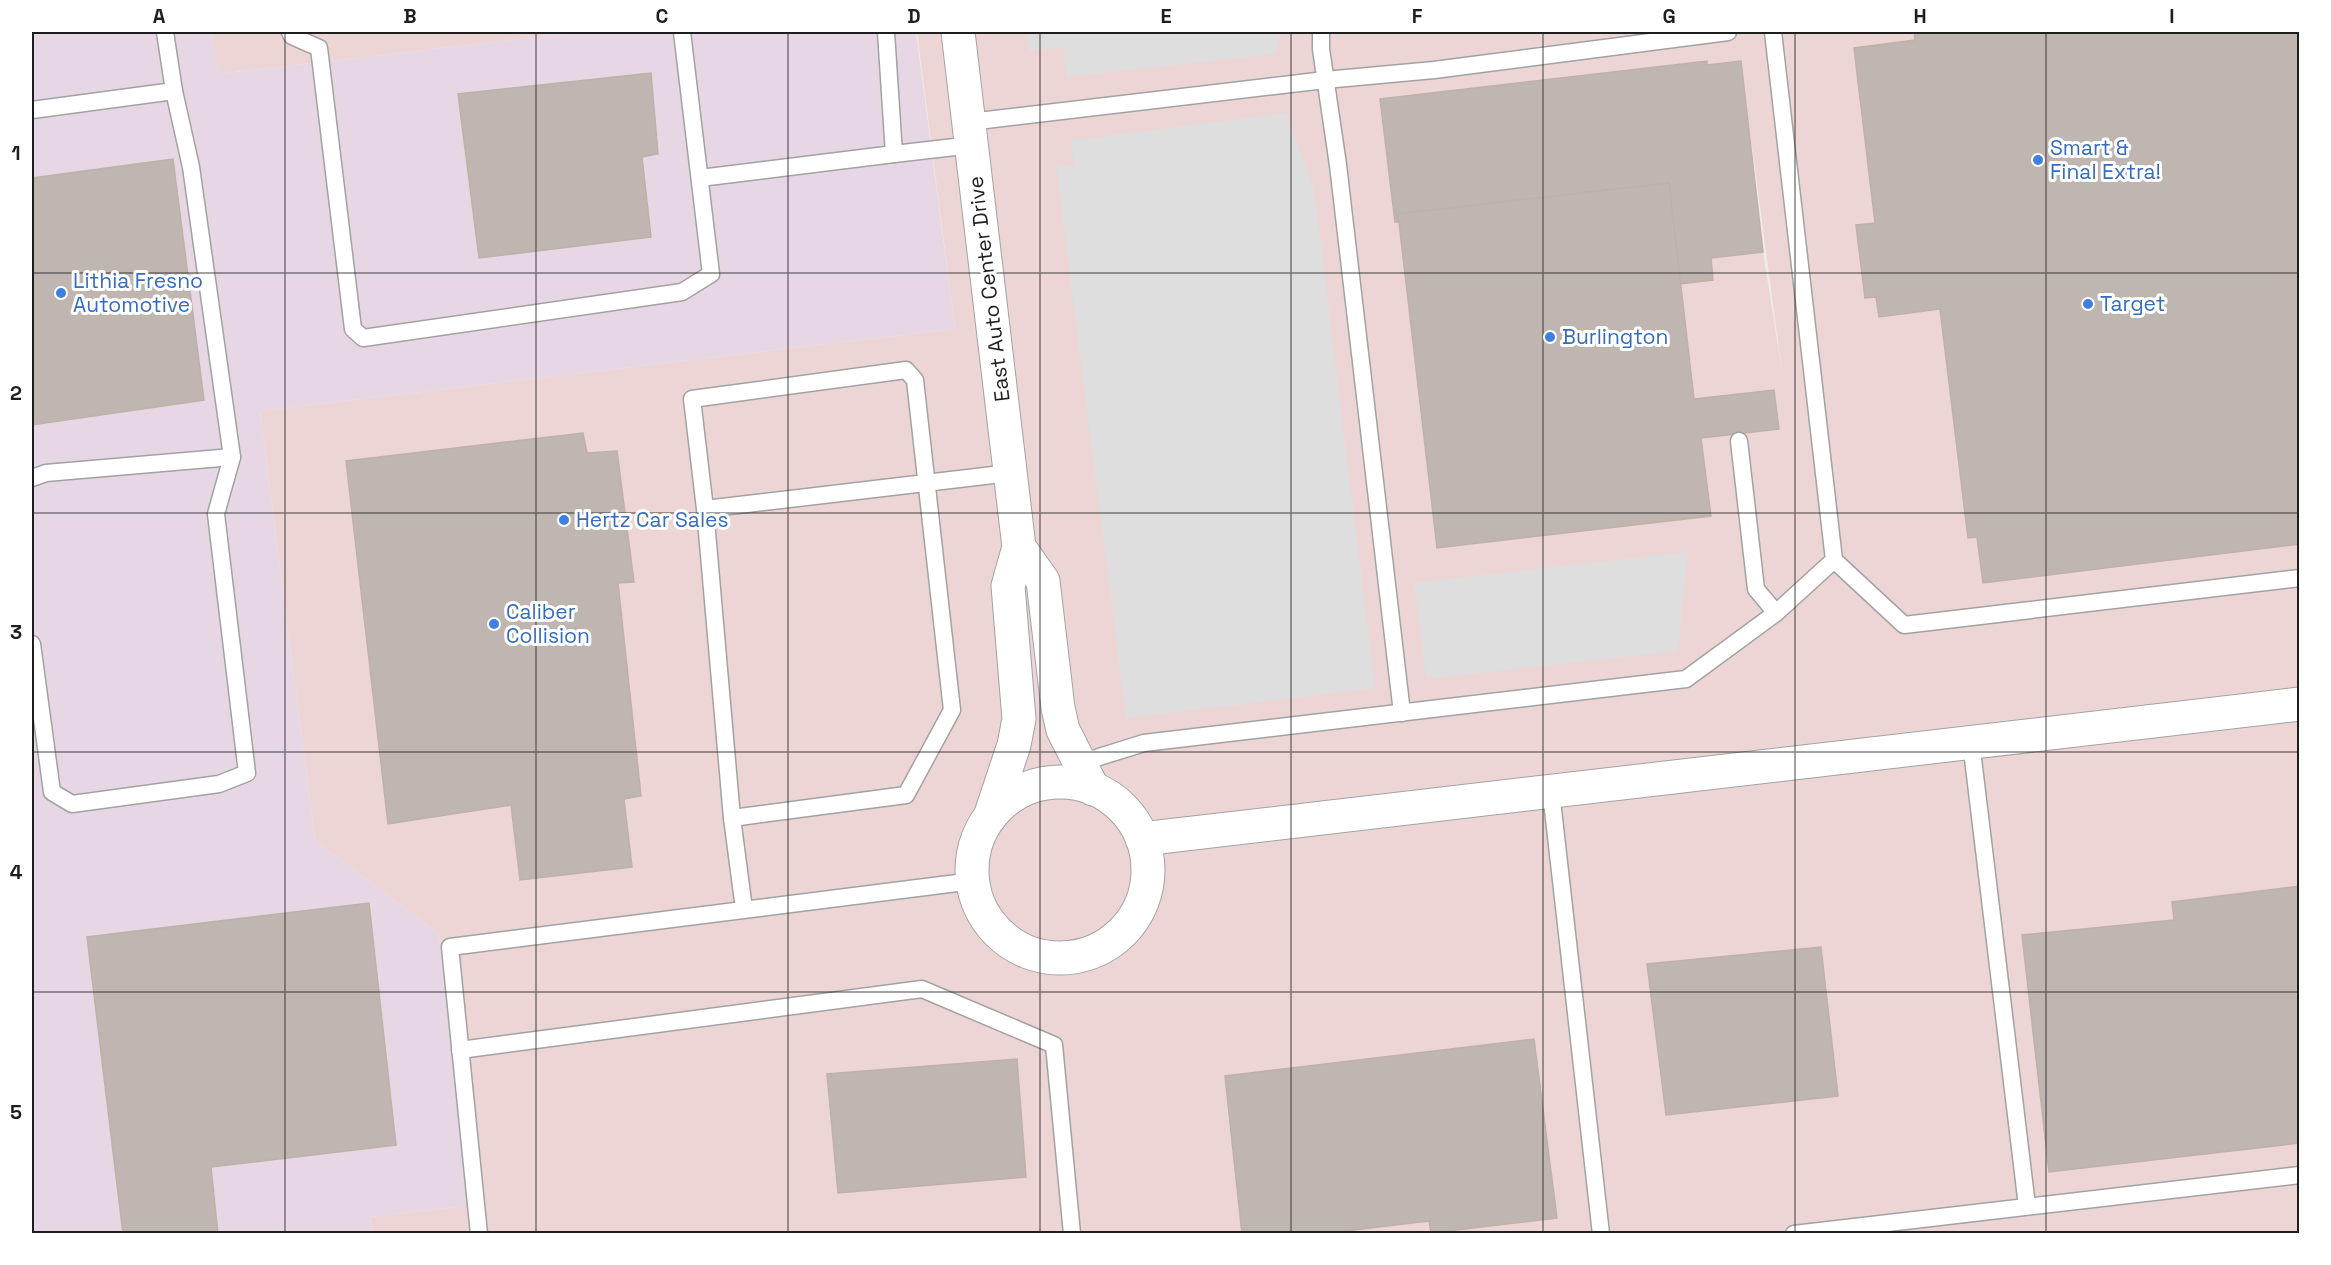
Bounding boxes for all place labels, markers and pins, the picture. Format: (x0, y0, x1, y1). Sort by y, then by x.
place label: Smart & Final Extra! (2050, 134, 2161, 185)
marker: Smart & Final Extra! (2031, 153, 2045, 167)
place label: Lithia Fresno Automotive (73, 267, 203, 318)
marker: Lithia Fresno Automotive (54, 286, 68, 300)
place label: Target (2100, 290, 2165, 317)
marker: Target (2081, 297, 2095, 311)
place label: Burlington (1562, 323, 1668, 350)
marker: Burlington (1543, 330, 1557, 344)
place label: Hertz Car Sales (576, 506, 729, 533)
marker: Hertz Car Sales (557, 513, 571, 527)
place label: Caliber Collision (506, 598, 590, 649)
marker: Caliber Collision (487, 617, 501, 631)

